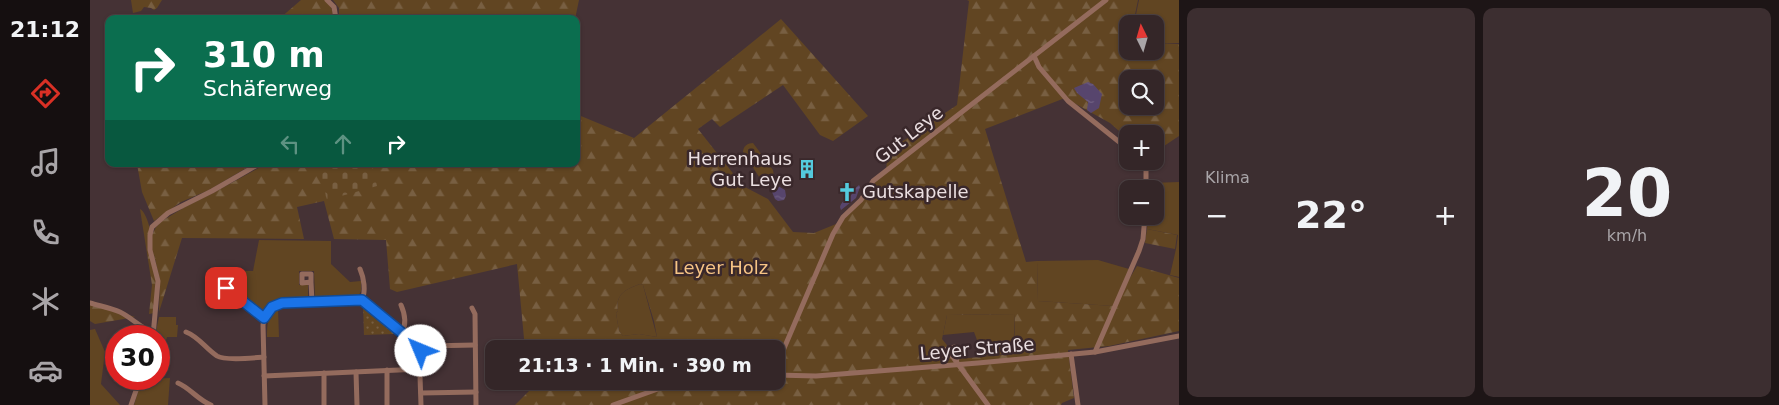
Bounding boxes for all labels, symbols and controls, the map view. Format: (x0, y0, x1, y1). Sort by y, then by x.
north arrow (1119, 15, 1164, 60)
map controls (1119, 15, 1164, 225)
text: 21:12 (10, 17, 80, 42)
icon: right (120, 35, 185, 100)
text: 310 m (203, 35, 325, 75)
button: search (1119, 70, 1164, 115)
icon: directions (28, 76, 63, 111)
text: Schäferweg (203, 76, 332, 101)
street label: Gut Leye (870, 102, 947, 168)
button: + (1119, 125, 1164, 170)
icon: left (276, 130, 304, 158)
icon: ahead (329, 130, 357, 158)
icon: right (382, 130, 410, 158)
icon: music (28, 145, 63, 180)
place label: Herrenhaus Gut Leye (688, 148, 792, 190)
text: 20 (1582, 156, 1672, 231)
building icon: Herrenhaus Gut Leye (796, 158, 818, 180)
text: Klima (1205, 168, 1250, 187)
button: − (1119, 180, 1164, 225)
church icon: Gutskapelle (836, 181, 858, 203)
place label: Gutskapelle (862, 181, 969, 202)
text: 22° (1295, 193, 1367, 237)
text: − (1205, 199, 1228, 232)
text: + (1434, 199, 1457, 232)
icon: phone (28, 215, 63, 250)
text: km/h (1607, 226, 1647, 245)
park label: Leyer Holz (674, 257, 768, 278)
pin (205, 267, 247, 309)
icon: arrive (212, 274, 240, 302)
icon: climate (28, 284, 63, 319)
position arrow (394, 324, 446, 376)
speed limit sign: 30 (105, 325, 170, 390)
street label: Leyer Straße (919, 333, 1035, 364)
icon: car (28, 353, 63, 388)
text: 21:13 · 1 Min. · 390 m (518, 354, 752, 376)

